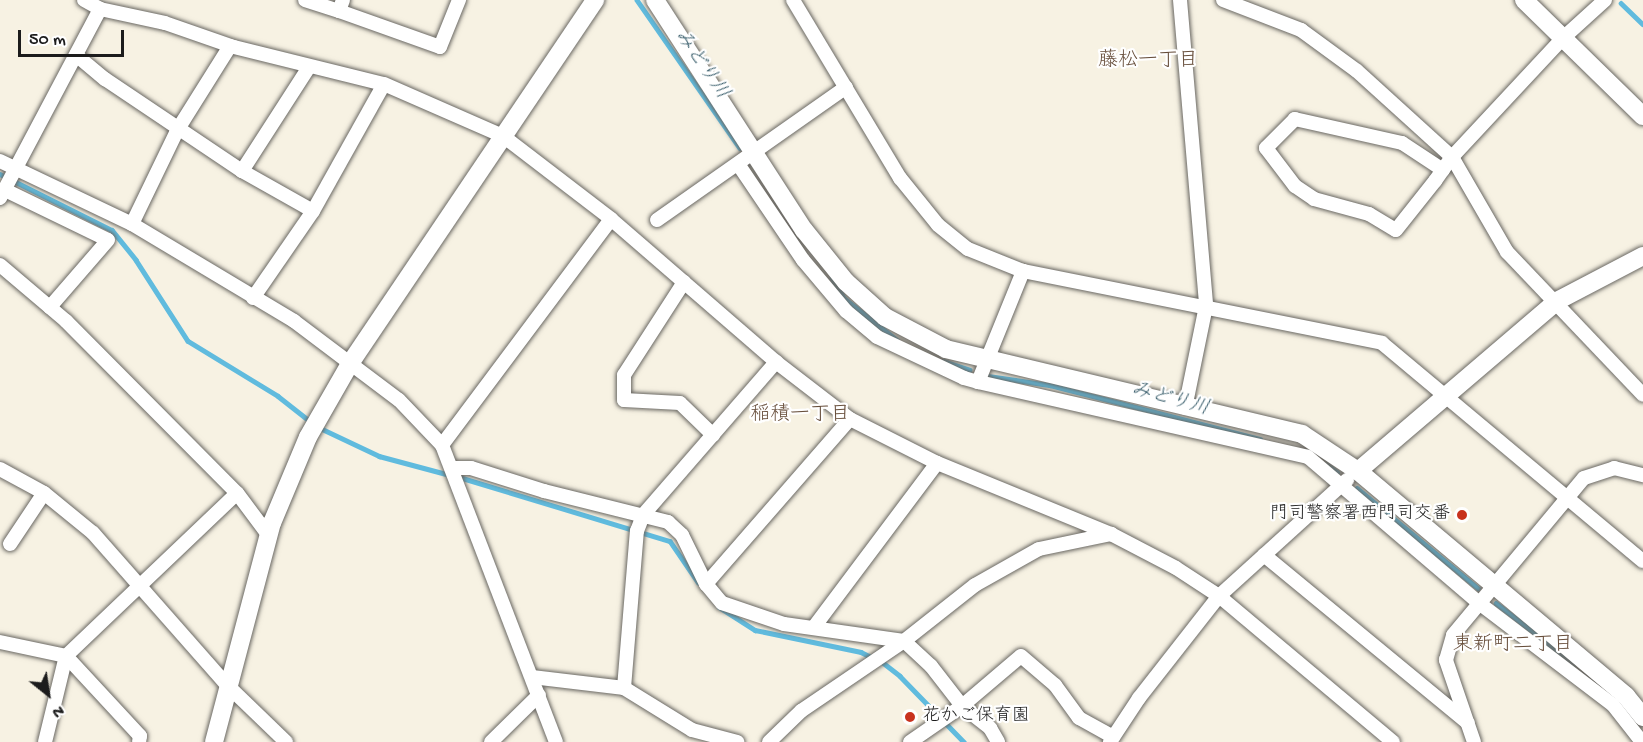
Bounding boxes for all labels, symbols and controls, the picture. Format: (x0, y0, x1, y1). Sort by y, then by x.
scale bar (21, 18, 128, 56)
water label: みどり川 (668, 25, 734, 105)
text: 50 m (29, 30, 66, 51)
district label: 藤松一丁目 (1098, 49, 1198, 73)
water label: みどり川 (1128, 378, 1212, 422)
district label: 稲積一丁目 (750, 403, 850, 427)
place label: 門司警察署西門司交番 (1270, 504, 1450, 526)
marker: 門司警察署西門司交番 (1455, 508, 1469, 522)
district label: 東新町二丁目 (1453, 633, 1573, 657)
north arrow (18, 664, 78, 724)
text: N (48, 699, 67, 721)
place label: 花かご保育園 (922, 706, 1030, 728)
marker: 花かご保育園 (903, 710, 917, 724)

